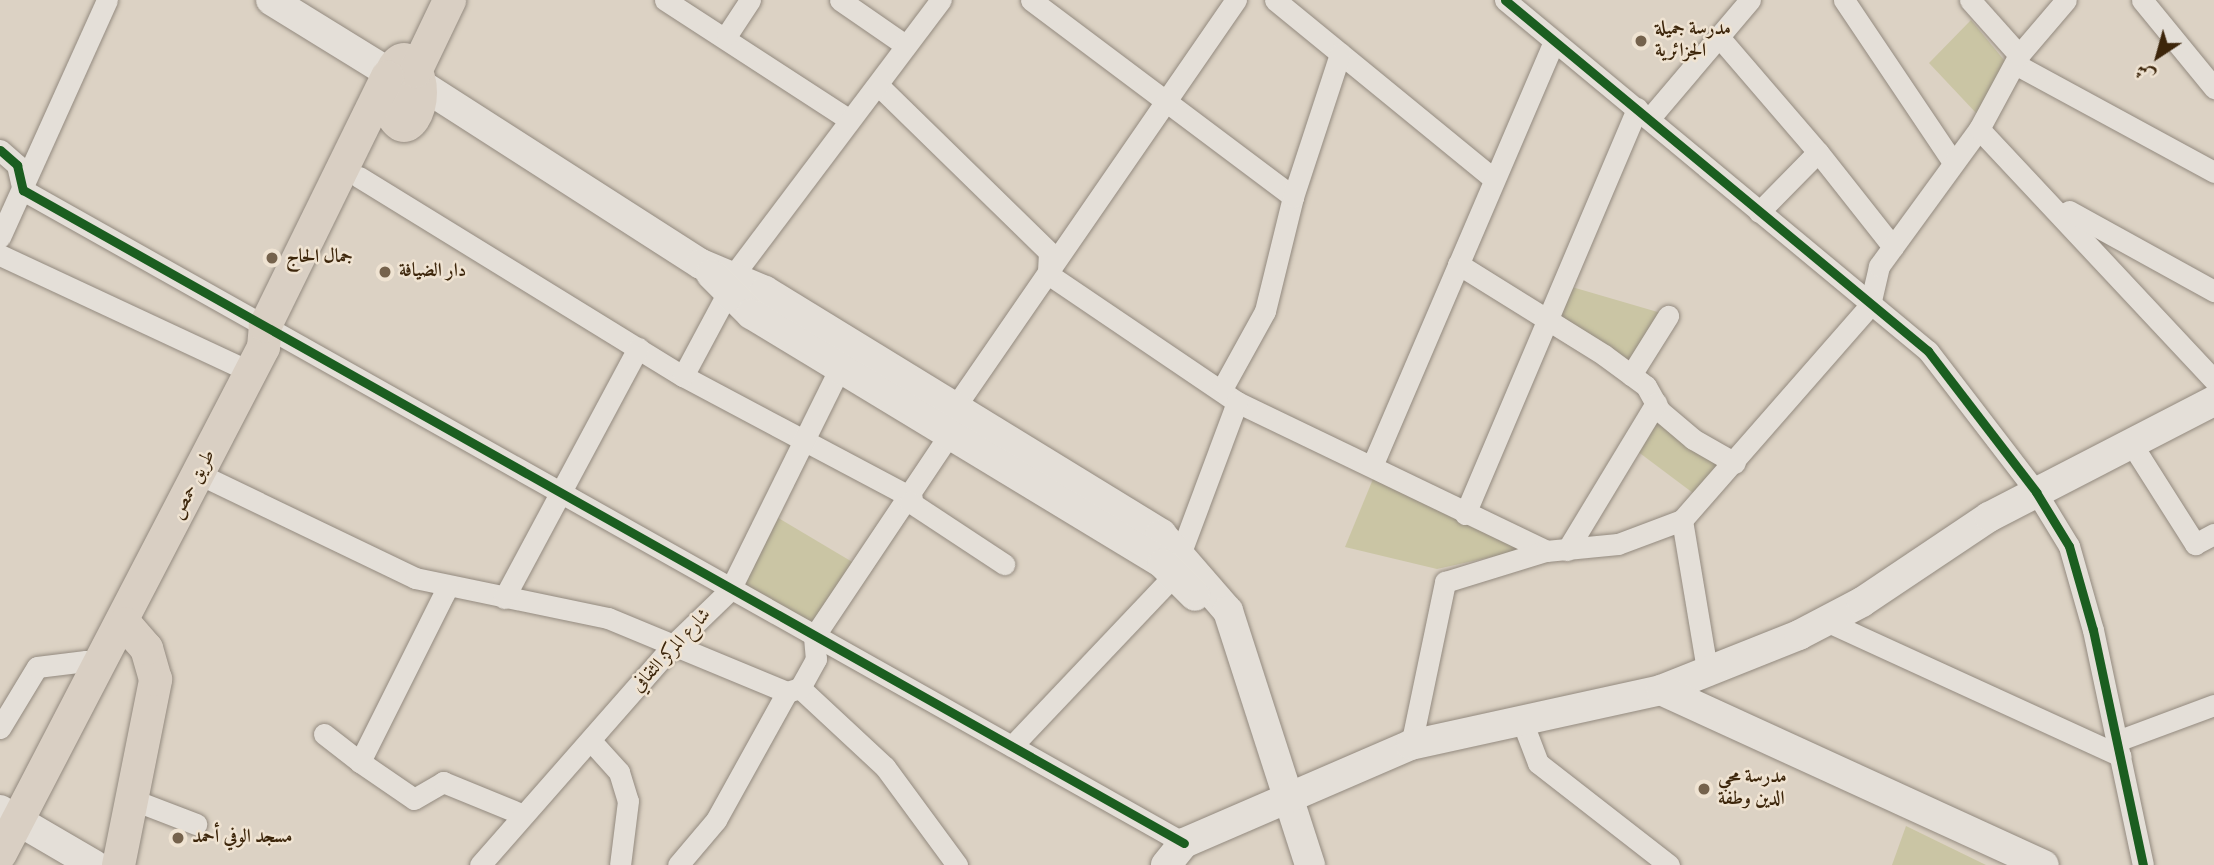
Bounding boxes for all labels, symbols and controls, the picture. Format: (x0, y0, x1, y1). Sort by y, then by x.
place label: مدرسة جميلة الجزائرية (1655, 19, 1731, 63)
north arrow (2123, 21, 2193, 91)
marker: مدرسة جميلة الجزائرية (1633, 33, 1649, 49)
text: ش (2131, 58, 2160, 88)
place label: جمال الحاج (286, 247, 353, 269)
marker: جمال الحاج (264, 250, 280, 266)
place label: دار الضيافة (399, 261, 466, 283)
marker: دار الضيافة (377, 264, 393, 280)
street label: طريق حمص (167, 446, 221, 524)
street label: شارع المركز الثقافي (627, 604, 717, 698)
place label: مدرسة محي الدين وطفة (1718, 767, 1787, 811)
marker: مدرسة محي الدين وطفة (1696, 781, 1712, 797)
place label: مسجد الوفي أحمد (192, 827, 292, 849)
marker: مسجد الوفي أحمد (170, 830, 186, 846)

